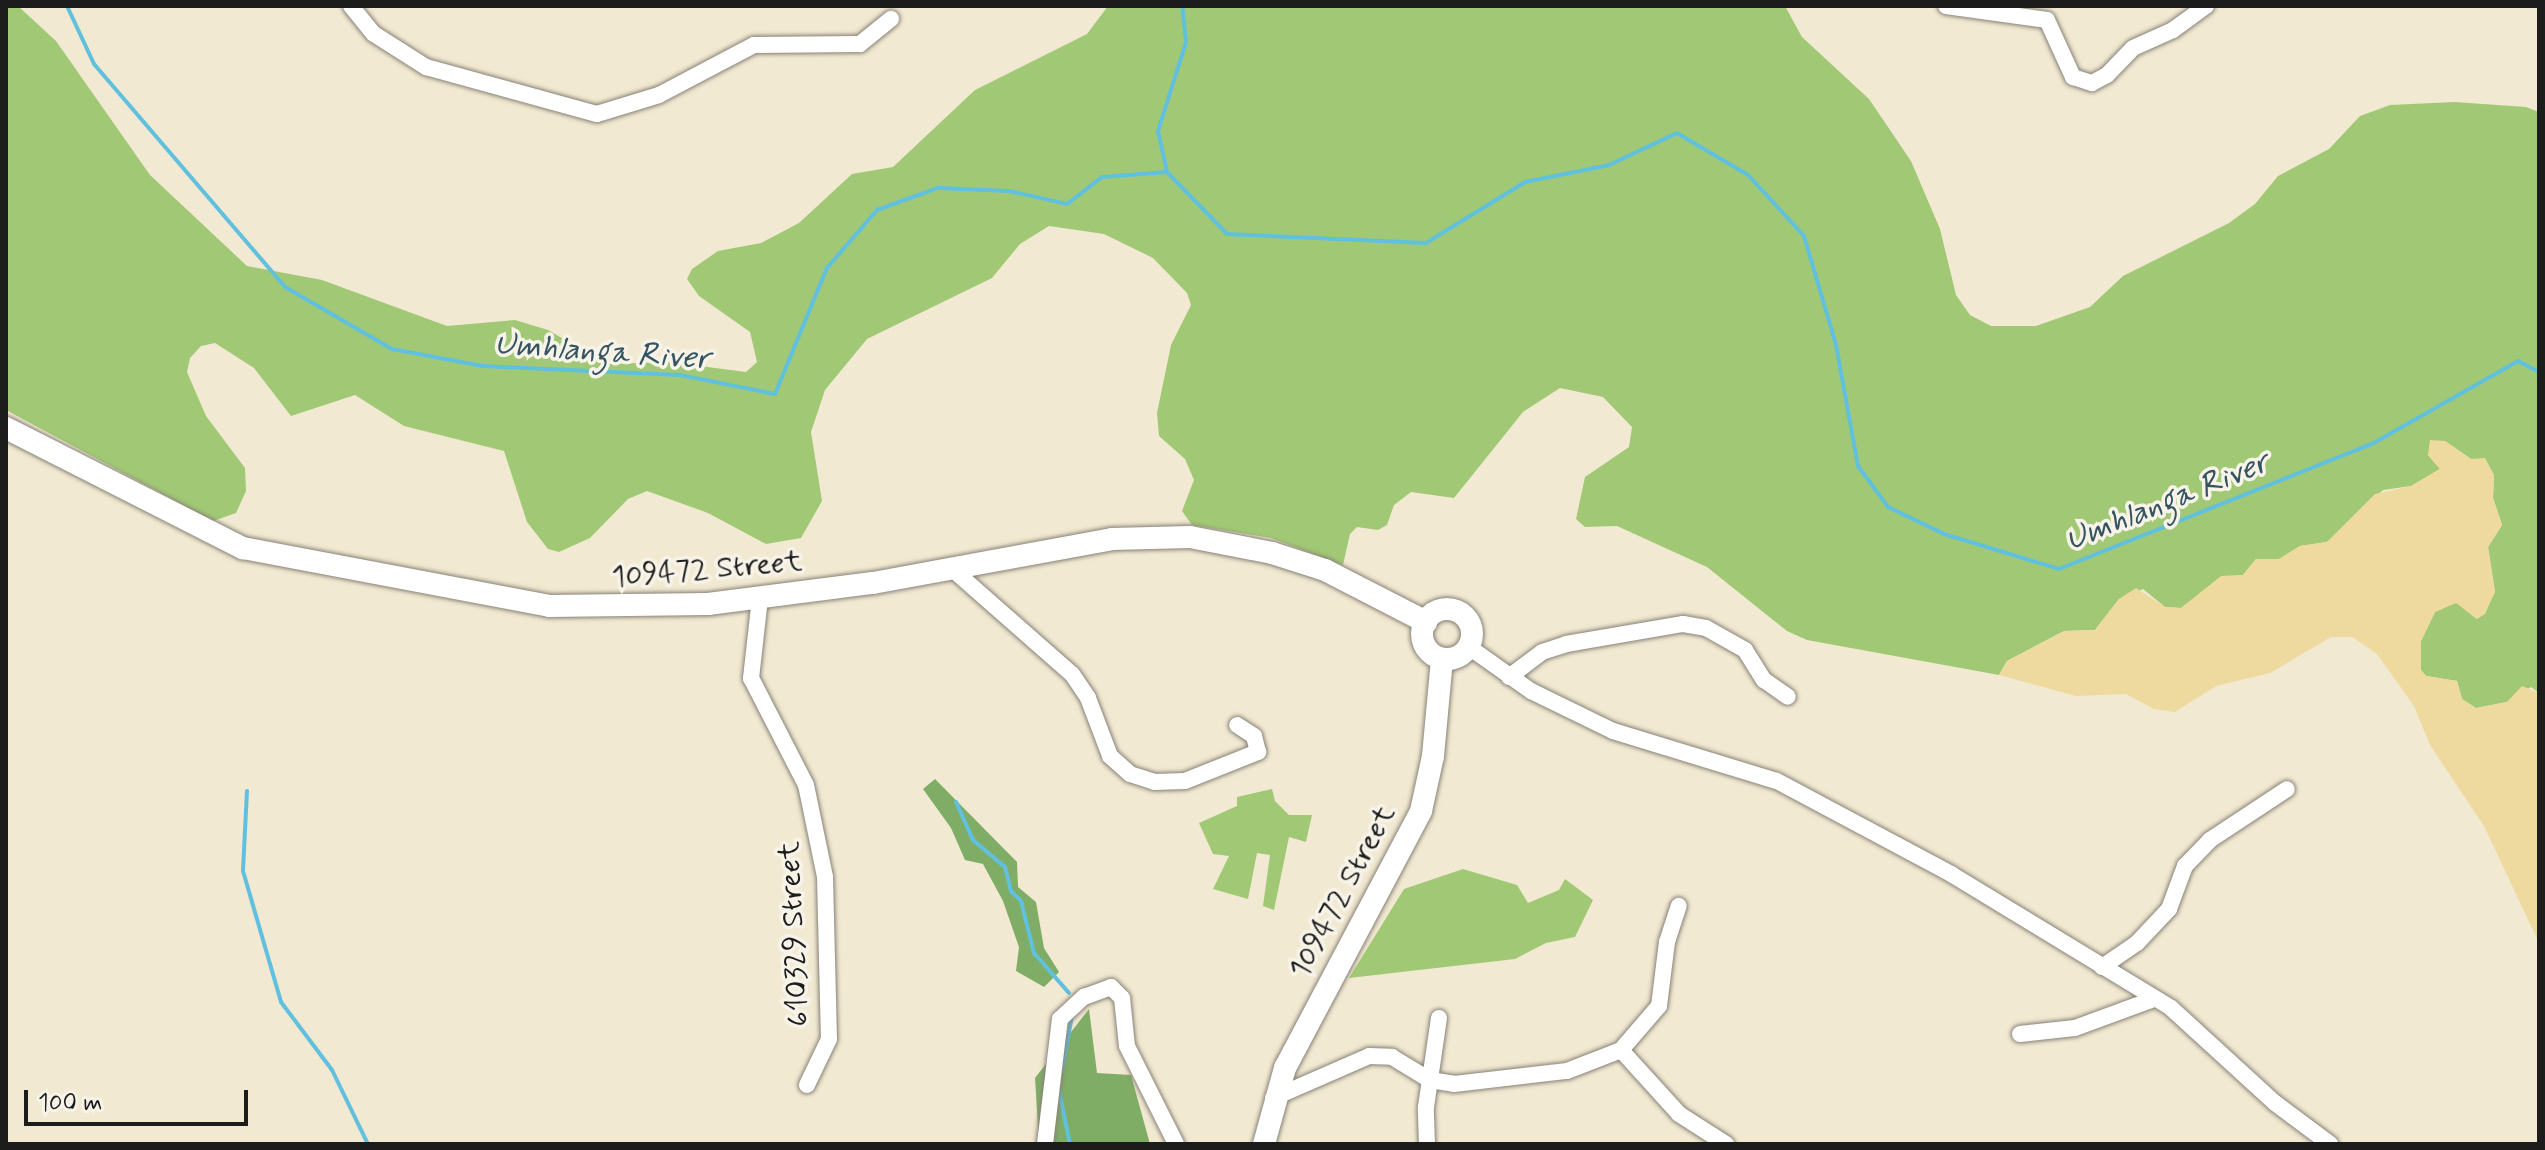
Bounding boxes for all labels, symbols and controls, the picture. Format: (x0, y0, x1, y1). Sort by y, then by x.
water label: Umhlanga River (494, 325, 710, 379)
water label: Umhlanga River (2060, 444, 2274, 560)
street label: 109472 Street (610, 544, 804, 596)
street label: 109472 Street (1282, 799, 1404, 985)
street label: 610329 Street (772, 840, 818, 1028)
scale bar (28, 1074, 252, 1124)
text: 100 m (38, 1088, 102, 1119)

